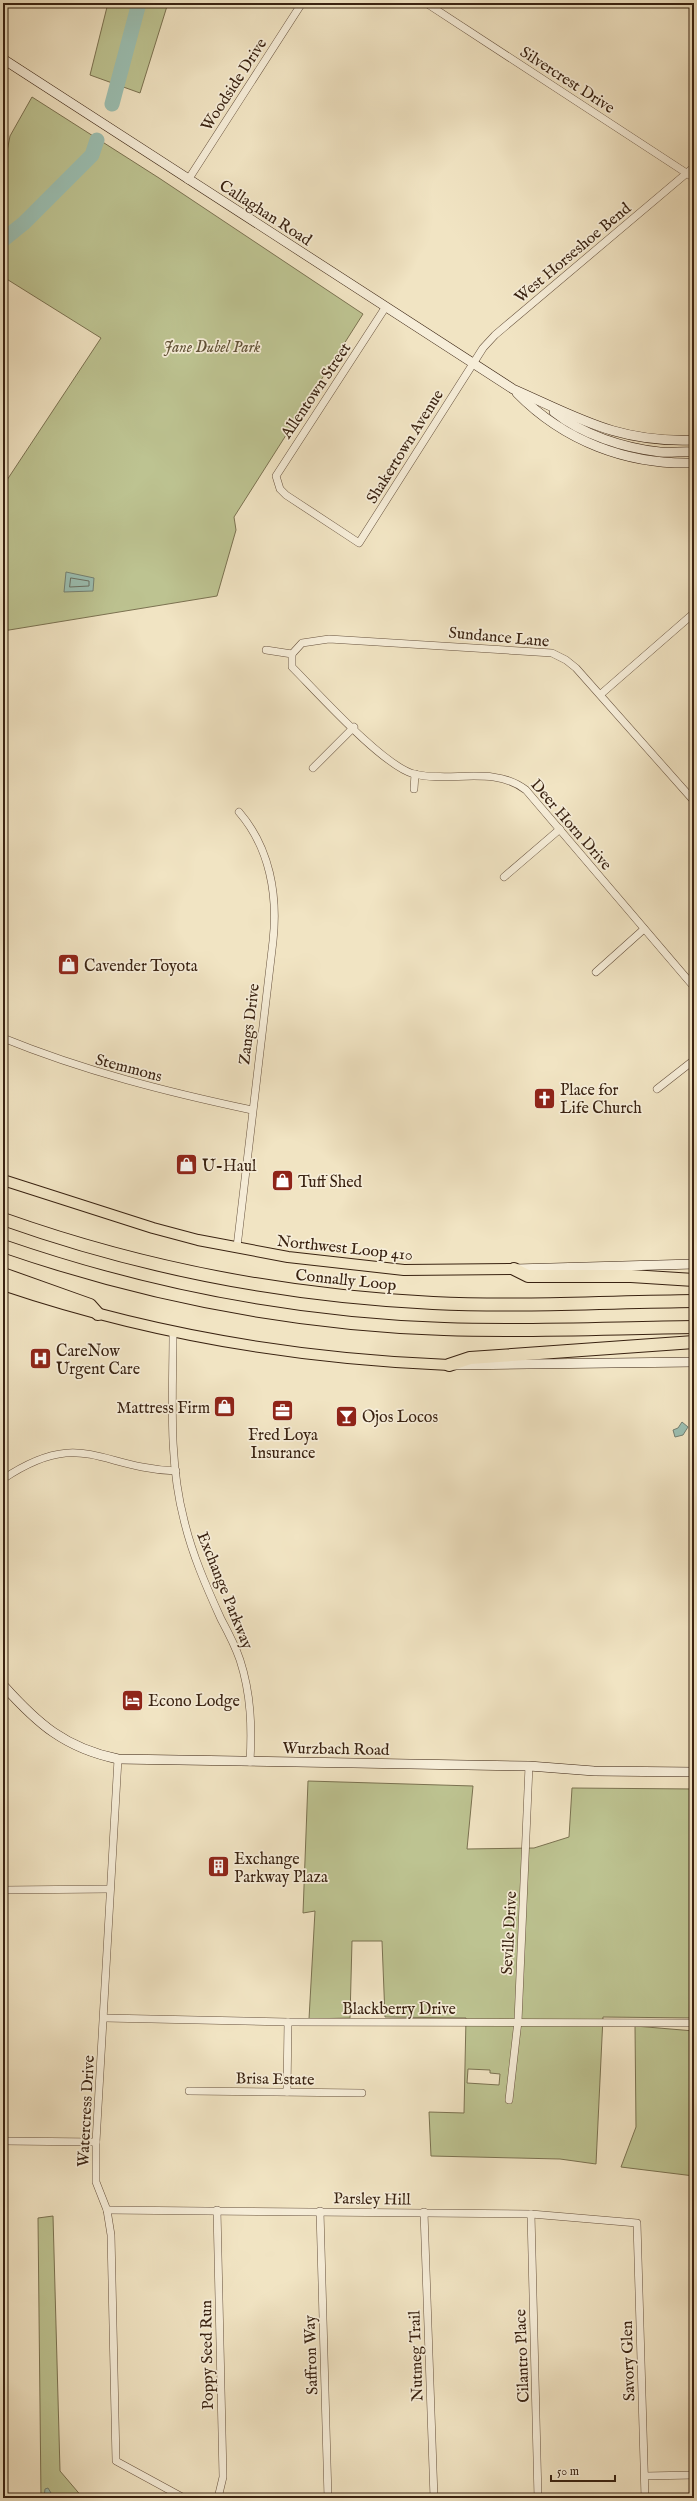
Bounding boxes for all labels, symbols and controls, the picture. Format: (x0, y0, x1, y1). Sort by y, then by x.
street label: Woodside Drive (197, 35, 272, 135)
street label: Silvercrest Drive (516, 43, 618, 119)
street label: Callaghan Road (215, 176, 315, 251)
street label: West Horseshoe Bend (511, 199, 636, 308)
park label: Jane Dubel Park (164, 338, 261, 358)
street label: Allentown Street (277, 339, 356, 444)
street label: Shakertown Avenue (363, 386, 449, 508)
street label: Sundance Lane (448, 624, 550, 652)
street label: Deer Horn Drive (526, 776, 615, 875)
shop icon: Cavender Toyota (56, 952, 82, 978)
place label: Cavender Toyota (84, 957, 198, 977)
street label: Zangs Drive (235, 982, 265, 1066)
street label: Stemmons (93, 1050, 164, 1088)
place label: Place for Life Church (560, 1081, 642, 1119)
church icon: Place for Life Church (532, 1085, 558, 1111)
shop icon: U-Haul (174, 1152, 200, 1178)
place label: U-Haul (202, 1157, 257, 1177)
shop icon: Tuff Shed (269, 1168, 295, 1194)
place label: Tuff Shed (298, 1173, 363, 1193)
street label: Northwest Loop 410 (276, 1232, 414, 1266)
street label: Connally Loop (294, 1266, 398, 1296)
place label: CareNow Urgent Care (56, 1342, 140, 1380)
hospital icon: CareNow Urgent Care (27, 1346, 53, 1372)
shop icon: Mattress Firm (212, 1394, 238, 1420)
office icon: Fred Loya Insurance (270, 1398, 296, 1424)
place label: Mattress Firm (116, 1399, 210, 1419)
bar icon: Ojos Locos (333, 1403, 359, 1429)
place label: Ojos Locos (362, 1408, 438, 1428)
place label: Fred Loya Insurance (248, 1426, 318, 1464)
street label: Exchange Parkway (192, 1529, 257, 1652)
hotel icon: Econo Lodge (119, 1687, 145, 1713)
place label: Econo Lodge (148, 1692, 240, 1712)
street label: Wurzbach Road (282, 1739, 390, 1761)
place label: Exchange Parkway Plaza (234, 1850, 328, 1888)
building icon: Exchange Parkway Plaza (206, 1854, 232, 1880)
street label: Seville Drive (498, 1891, 522, 1975)
street label: Blackberry Drive (342, 2000, 456, 2020)
street label: Watercress Drive (74, 2055, 100, 2168)
street label: Brisa Estate (235, 2069, 315, 2091)
street label: Parsley Hill (333, 2189, 411, 2211)
street label: Poppy Seed Run (197, 2299, 219, 2410)
street label: Cilantro Place (511, 2309, 535, 2403)
street label: Nutmeg Trail (405, 2310, 429, 2402)
street label: Saffron Way (301, 2314, 323, 2395)
street label: Savory Glen (618, 2320, 640, 2402)
scale bar (551, 2457, 615, 2483)
text: 50 m (557, 2464, 579, 2479)

